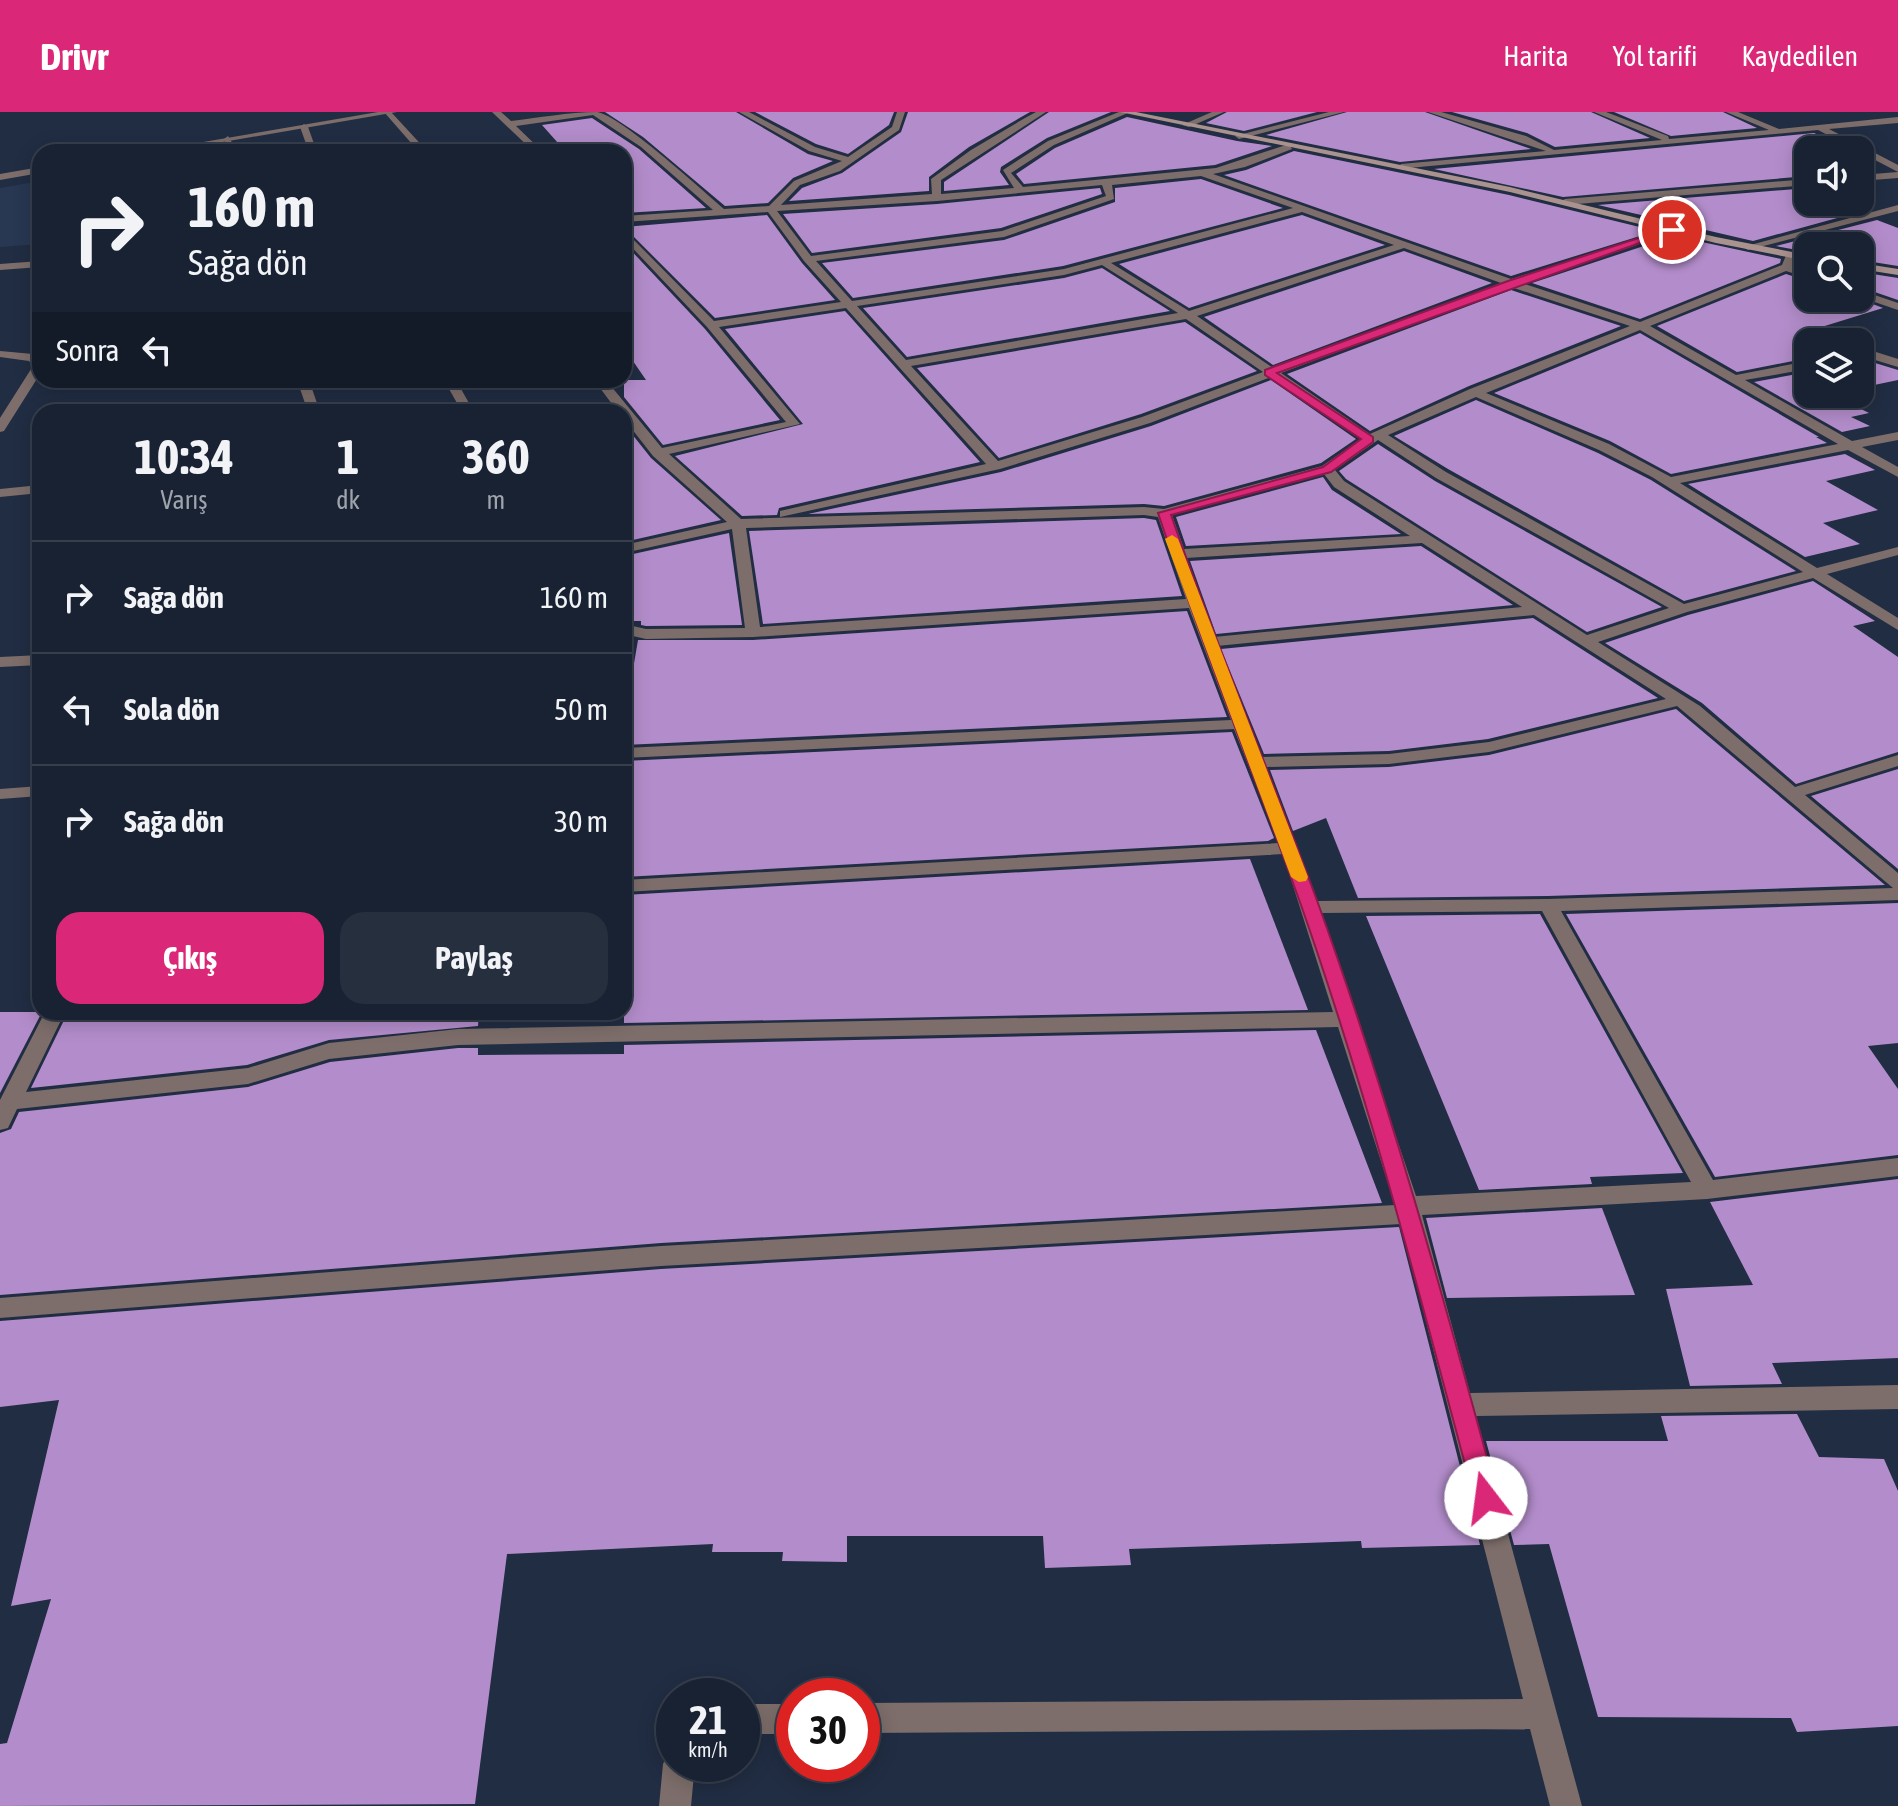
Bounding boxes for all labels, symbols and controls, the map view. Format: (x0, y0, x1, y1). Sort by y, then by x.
text: Drivr (40, 35, 108, 78)
text: Harita (1503, 40, 1568, 72)
text: Yol tarifi (1612, 40, 1698, 72)
text: Kaydedilen (1742, 40, 1858, 72)
map controls (1794, 136, 1874, 408)
button: sound (1794, 136, 1874, 216)
text: 160 m (188, 175, 315, 239)
icon: right (56, 176, 160, 280)
pin (1638, 196, 1706, 264)
icon: arrive (1650, 208, 1694, 252)
button: search (1794, 232, 1874, 312)
text: Sağa dön (188, 241, 308, 283)
icon: left (135, 328, 179, 372)
button: layers (1794, 328, 1874, 408)
text: Sonra (56, 333, 119, 367)
text: 10:34 (134, 429, 234, 484)
text: 1 (337, 429, 359, 484)
text: 360 (462, 429, 530, 484)
text: Varış (161, 485, 208, 515)
text: dk (336, 485, 360, 515)
text: m (487, 485, 505, 515)
icon: right (56, 575, 100, 619)
text: Sağa dön (124, 580, 224, 614)
text: 160 m (540, 580, 608, 614)
icon: left (56, 687, 100, 731)
text: Sola dön (124, 692, 220, 726)
text: 50 m (554, 692, 608, 726)
icon: right (56, 799, 100, 843)
text: Sağa dön (124, 804, 224, 838)
text: 30 m (554, 804, 608, 838)
button: Çıkış (56, 912, 324, 1004)
button: Paylaş (340, 912, 608, 1004)
position arrow (1444, 1456, 1528, 1540)
speed limit sign: 30 (776, 1678, 880, 1782)
text: 21 (689, 1697, 727, 1742)
text: km/h (688, 1738, 728, 1761)

